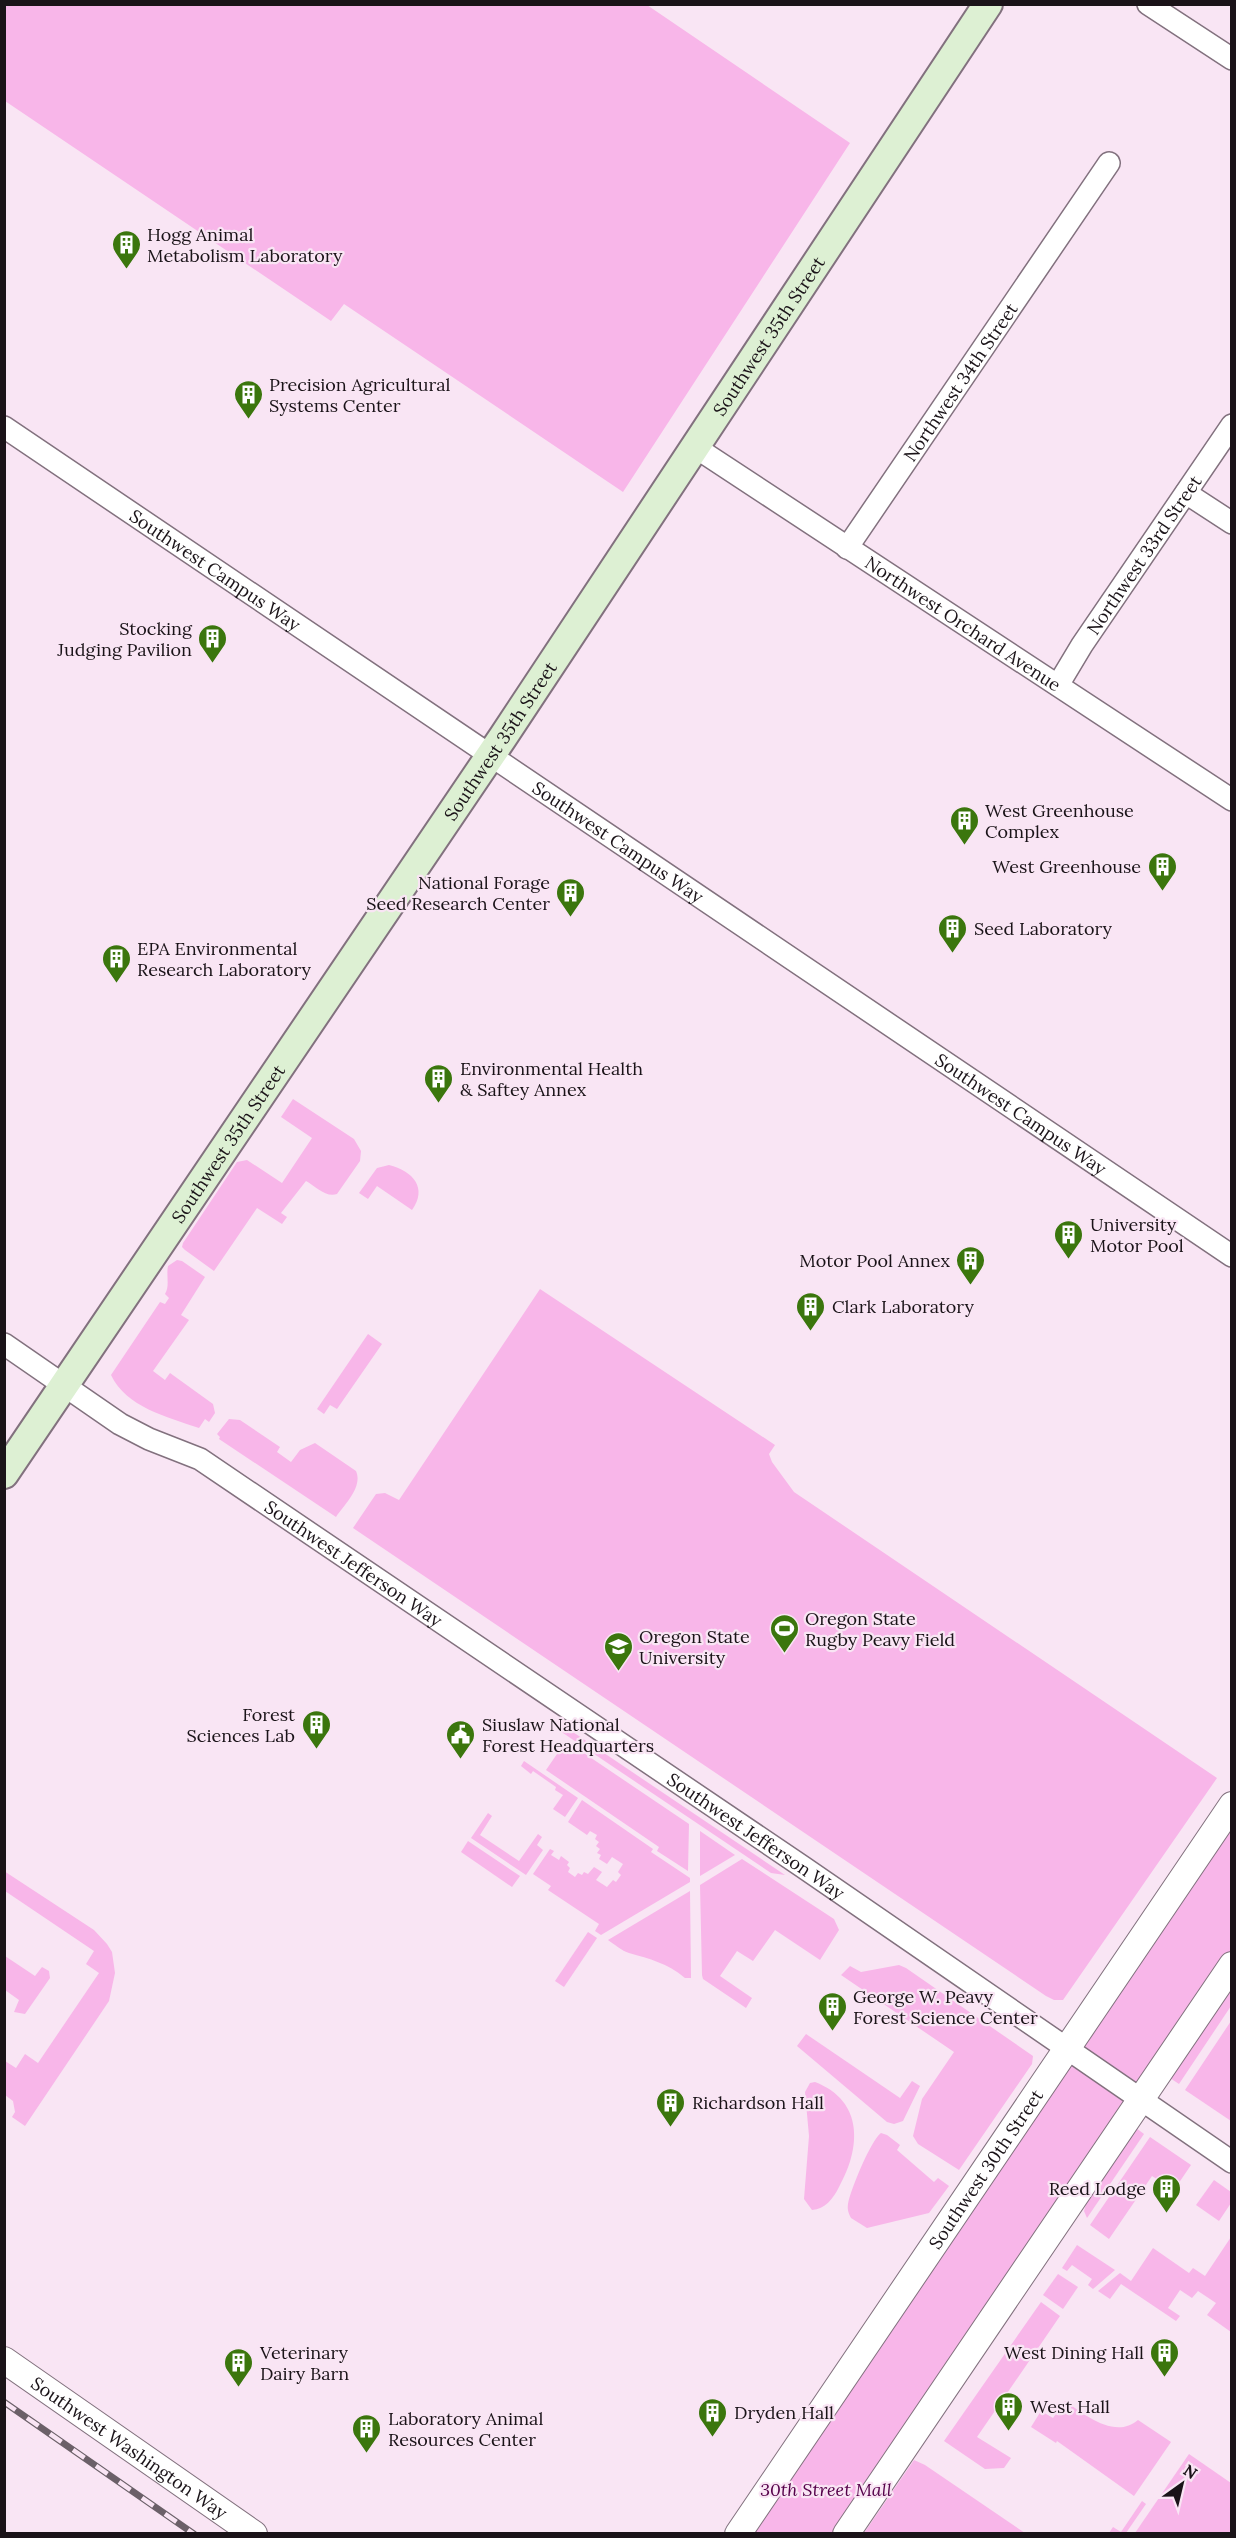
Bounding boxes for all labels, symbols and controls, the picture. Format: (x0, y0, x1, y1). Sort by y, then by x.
place label: Hogg Animal Metabolism Laboratory (147, 223, 343, 267)
building icon: Hogg Animal Metabolism Laboratory (110, 228, 142, 270)
street label: Southwest 35th Street (707, 252, 829, 420)
street label: Northwest 34th Street (898, 298, 1022, 466)
place label: Precision Agricultural Systems Center (269, 373, 450, 417)
building icon: Precision Agricultural Systems Center (232, 378, 264, 420)
street label: Northwest 33rd Street (1081, 470, 1206, 639)
street label: Southwest Campus Way (125, 504, 306, 636)
street label: Northwest Orchard Avenue (861, 551, 1066, 696)
place label: Stocking Judging Pavilion (56, 617, 193, 661)
building icon: Stocking Judging Pavilion (197, 622, 229, 664)
street label: Southwest 35th Street (438, 657, 561, 825)
street label: Southwest Campus Way (528, 776, 709, 908)
place label: West Greenhouse Complex (985, 799, 1134, 843)
building icon: West Greenhouse Complex (948, 804, 980, 846)
building icon: West Greenhouse (1146, 850, 1178, 892)
place label: West Greenhouse (992, 855, 1141, 878)
place label: National Forage Seed Research Center (366, 871, 550, 915)
building icon: National Forage Seed Research Center (555, 876, 587, 918)
building icon: Seed Laboratory (937, 912, 969, 954)
place label: Seed Laboratory (974, 917, 1113, 940)
place label: EPA Environmental Research Laboratory (137, 937, 312, 981)
building icon: EPA Environmental Research Laboratory (100, 942, 132, 984)
street label: Southwest Campus Way (931, 1048, 1111, 1180)
place label: Environmental Health & Saftey Annex (460, 1057, 643, 1101)
street label: Southwest 35th Street (166, 1060, 290, 1227)
building icon: Environmental Health & Saftey Annex (423, 1062, 455, 1104)
place label: University Motor Pool (1090, 1213, 1184, 1257)
building icon: University Motor Pool (1053, 1218, 1085, 1260)
building icon: Motor Pool Annex (955, 1244, 987, 1286)
place label: Motor Pool Annex (799, 1249, 950, 1272)
building icon: Clark Laboratory (795, 1290, 827, 1332)
place label: Clark Laboratory (832, 1295, 974, 1318)
street label: Southwest Jefferson Way (261, 1495, 447, 1632)
place label: Oregon State Rugby Peavy Field (805, 1607, 955, 1651)
sports icon: Oregon State Rugby Peavy Field (768, 1612, 800, 1654)
place label: Oregon State University (639, 1625, 750, 1669)
school or university icon: Oregon State University (602, 1630, 634, 1672)
place label: Forest Sciences Lab (187, 1703, 295, 1747)
building icon: Forest Sciences Lab (300, 1708, 332, 1750)
place label: Siuslaw National Forest Headquarters (482, 1713, 654, 1757)
public building icon: Siuslaw National Forest Headquarters (445, 1718, 477, 1760)
street label: Southwest Jefferson Way (663, 1767, 850, 1904)
place label: George W. Peavy Forest Science Center (853, 1985, 1038, 2029)
building icon: George W. Peavy Forest Science Center (816, 1990, 848, 2032)
street label: Southwest 30th Street (923, 2085, 1048, 2253)
building icon: Richardson Hall (655, 2086, 687, 2128)
place label: Richardson Hall (692, 2091, 824, 2114)
building icon: Reed Lodge (1151, 2172, 1183, 2214)
place label: Reed Lodge (1049, 2177, 1146, 2200)
building icon: West Dining Hall (1149, 2336, 1181, 2378)
place label: Veterinary Dairy Barn (259, 2341, 349, 2385)
place label: West Dining Hall (1004, 2341, 1144, 2364)
building icon: Veterinary Dairy Barn (223, 2346, 255, 2388)
street label: Southwest Washington Way (27, 2371, 233, 2524)
building icon: West Hall (993, 2390, 1025, 2432)
place label: West Hall (1030, 2395, 1110, 2418)
building icon: Dryden Hall (697, 2396, 729, 2438)
place label: Dryden Hall (734, 2401, 834, 2424)
place label: Laboratory Animal Resources Center (388, 2407, 543, 2451)
building icon: Laboratory Animal Resources Center (351, 2412, 383, 2454)
north arrow (1152, 2454, 1212, 2514)
text: N (1180, 2460, 1201, 2483)
park label: 30th Street Mall (760, 2478, 892, 2501)

